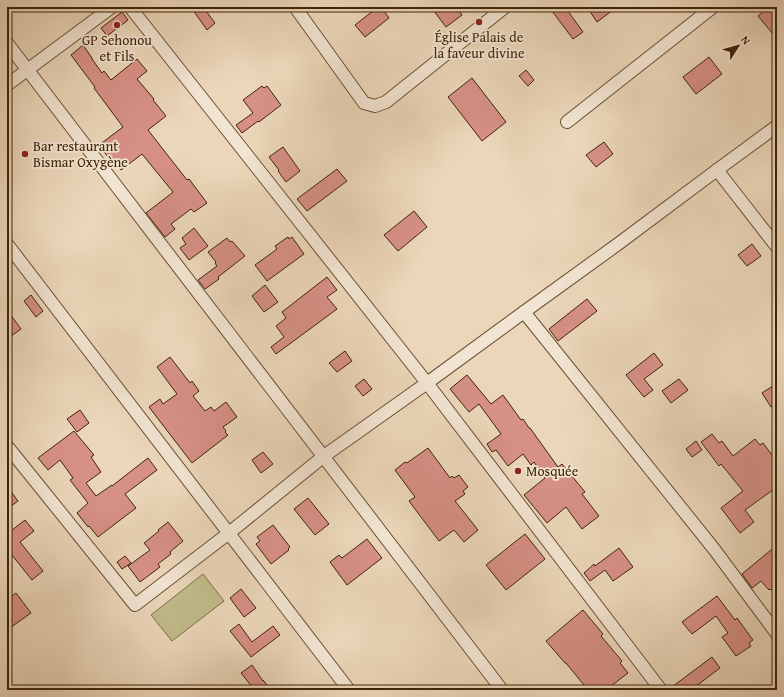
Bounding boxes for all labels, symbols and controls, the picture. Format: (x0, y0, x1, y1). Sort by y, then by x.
marker: Église Palais de la faveur divine (474, 17, 484, 27)
marker: GP Sehonou et Fils (112, 20, 122, 30)
north arrow (718, 26, 758, 66)
place label: Église Palais de la faveur divine (434, 27, 525, 63)
place label: GP Sehonou et Fils (82, 30, 152, 66)
text: N (737, 32, 755, 48)
place label: Bar restaurant Bismar Oxygène (33, 136, 128, 172)
marker: Bar restaurant Bismar Oxygène (20, 149, 30, 159)
place label: Mosquée (526, 461, 579, 481)
marker: Mosquée (513, 466, 523, 476)

